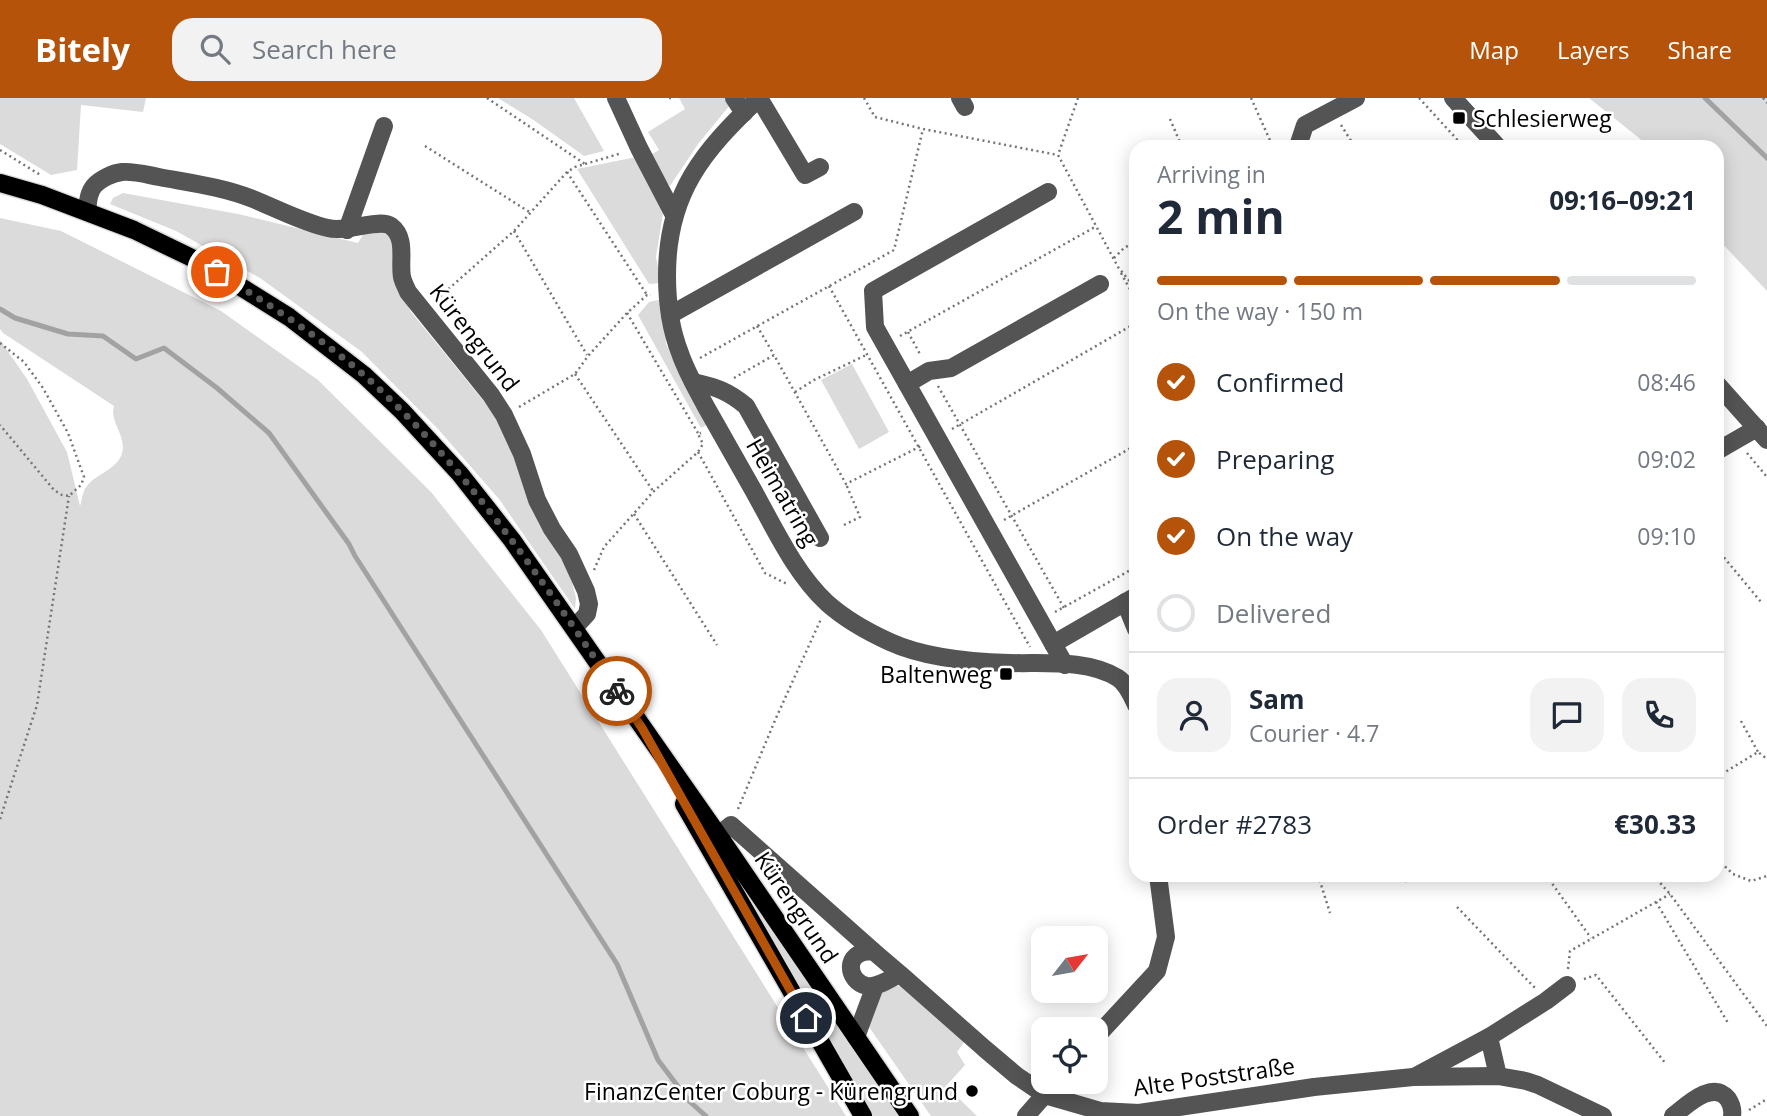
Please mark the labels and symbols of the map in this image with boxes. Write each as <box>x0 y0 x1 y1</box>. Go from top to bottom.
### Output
place label: Schlesierweg <box>1473 102 1612 134</box>
marker: Schlesierweg <box>1451 110 1467 126</box>
pin <box>187 242 247 302</box>
street label: Kürengrund <box>423 276 527 398</box>
street label: Heimatring <box>739 432 827 552</box>
courier <box>582 656 652 726</box>
place label: Baltenweg <box>880 658 993 690</box>
marker: Baltenweg <box>998 666 1014 682</box>
street label: Kürengrund <box>748 845 846 969</box>
north arrow <box>1031 926 1108 1003</box>
pin <box>776 988 836 1048</box>
street label: Alte Poststraße <box>1131 1049 1297 1103</box>
place label: FinanzCenter Coburg - Kürengrund <box>584 1075 958 1107</box>
marker: FinanzCenter Coburg - Kürengrund <box>964 1083 980 1099</box>

